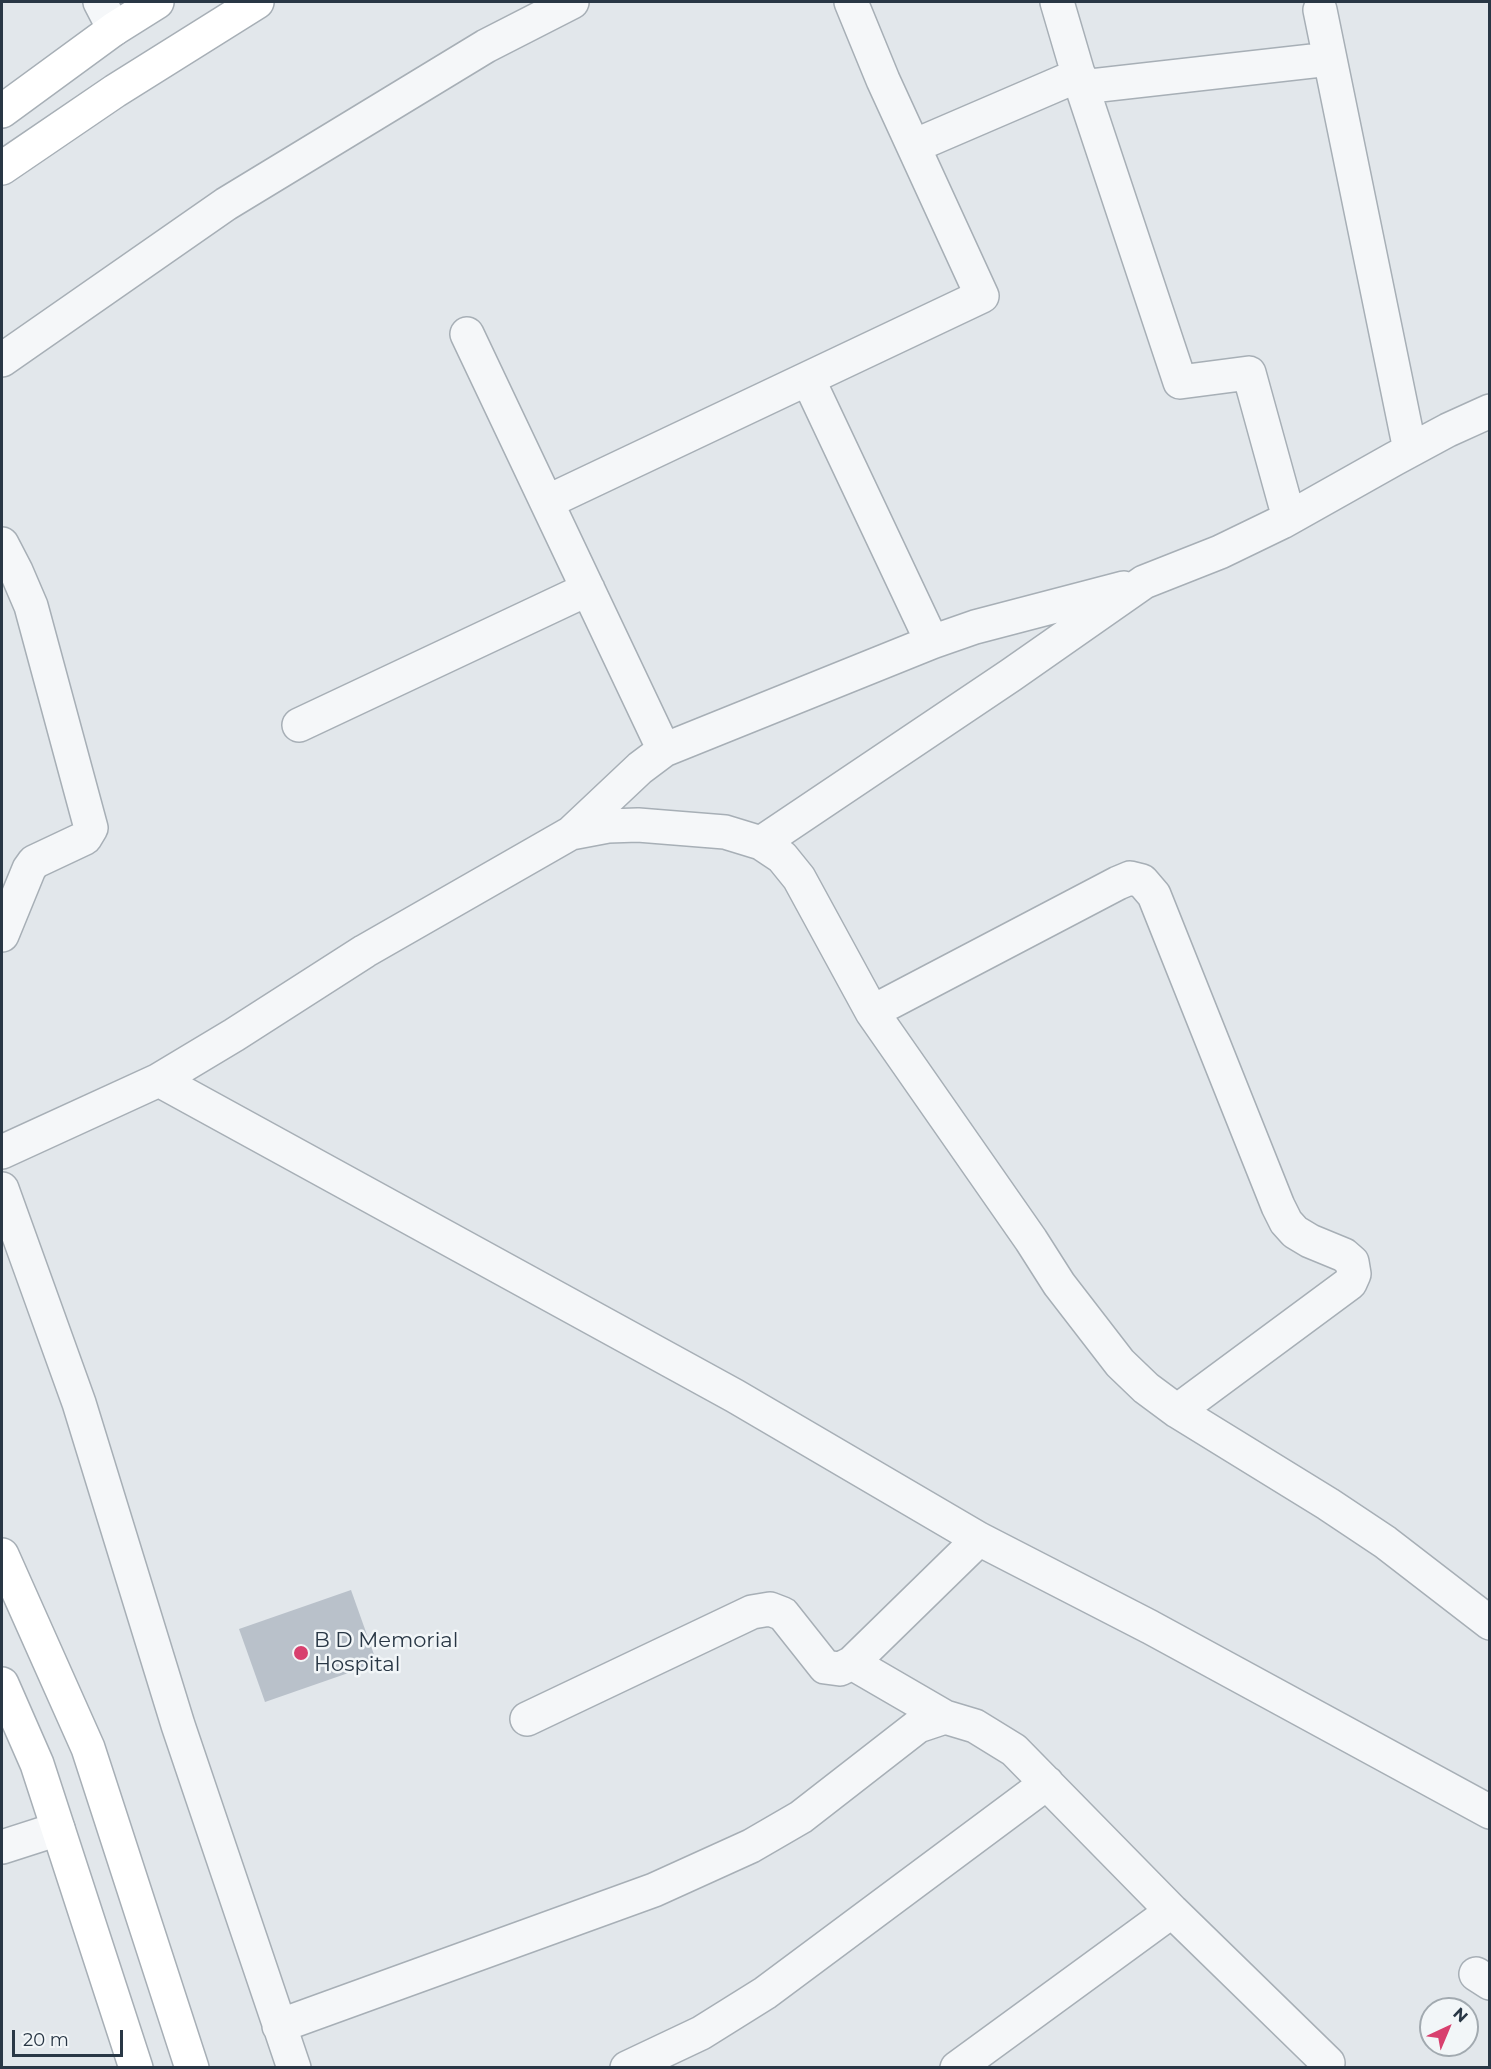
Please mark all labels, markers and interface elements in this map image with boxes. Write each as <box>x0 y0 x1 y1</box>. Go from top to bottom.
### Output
place label: B D Memorial Hospital <box>314 1628 458 1678</box>
marker: B D Memorial Hospital <box>292 1644 310 1662</box>
north arrow <box>1419 1997 1479 2057</box>
text: N <box>1449 2004 1472 2026</box>
scale bar <box>15 2018 126 2056</box>
text: 20 m <box>23 2029 69 2051</box>

